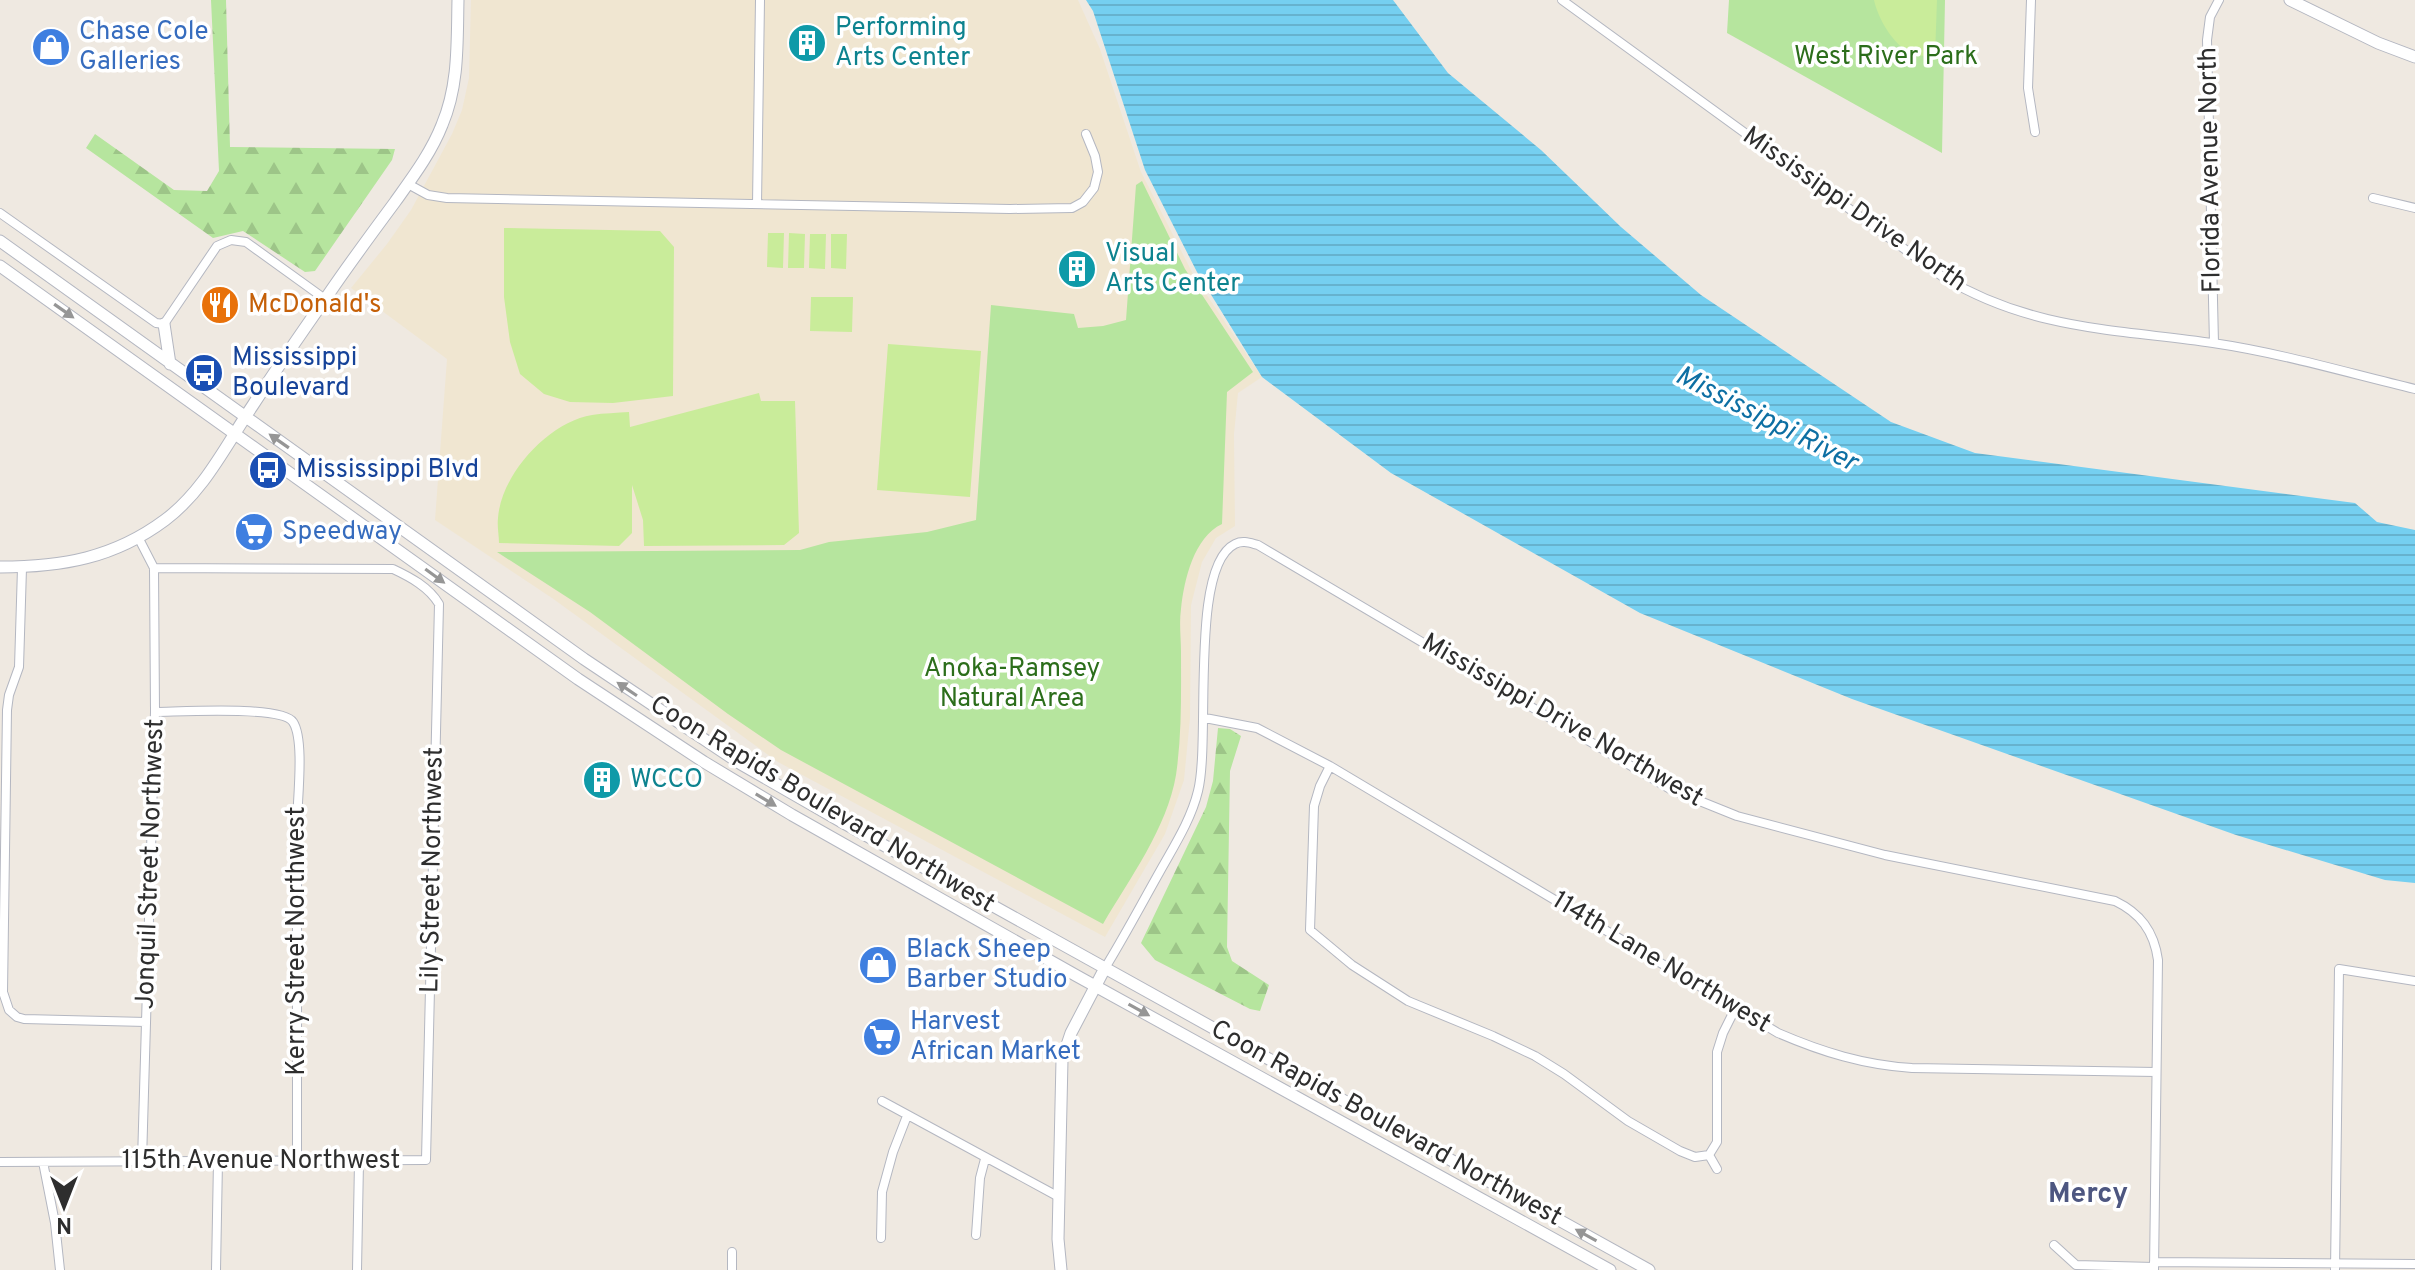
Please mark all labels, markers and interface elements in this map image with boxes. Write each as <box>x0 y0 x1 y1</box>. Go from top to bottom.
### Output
place label: Performing Arts Center <box>835 12 970 75</box>
place label: Chase Cole Galleries <box>79 16 209 79</box>
building icon: Performing Arts Center <box>786 22 828 64</box>
shop icon: Chase Cole Galleries <box>30 26 72 68</box>
park label: West River Park <box>1794 41 1978 74</box>
street label: Florida Avenue North <box>2192 47 2230 293</box>
street label: Mississippi Drive North <box>1735 120 1973 300</box>
place label: Visual Arts Center <box>1105 238 1240 301</box>
building icon: Visual Arts Center <box>1056 248 1098 290</box>
restaurant icon: McDonald's <box>199 284 241 326</box>
place label: McDonald's <box>248 289 381 322</box>
one-way arrow <box>53 303 74 318</box>
place label: Mississippi Boulevard <box>232 342 357 405</box>
bus stop icon: Mississippi Boulevard <box>183 352 225 394</box>
water label: Mississippi River <box>1669 359 1865 482</box>
one-way arrow <box>268 433 289 449</box>
bus stop icon: Mississippi Blvd <box>247 449 289 491</box>
place label: Mississippi Blvd <box>296 454 479 487</box>
supermarket icon: Speedway <box>233 511 275 553</box>
place label: Speedway <box>282 516 402 549</box>
one-way arrow <box>424 568 445 584</box>
street label: Mississippi Drive Northwest <box>1415 627 1709 815</box>
park label: Anoka-Ramsey Natural Area <box>924 653 1100 716</box>
one-way arrow <box>617 681 638 696</box>
street label: Coon Rapids Boulevard Northwest <box>643 689 1001 921</box>
street label: Jonquil Street Northwest <box>129 718 173 1010</box>
street label: Lily Street Northwest <box>414 747 452 993</box>
building icon: WCCO <box>581 759 623 801</box>
place label: WCCO <box>630 764 703 797</box>
one-way arrow <box>755 793 777 807</box>
street label: Kerry Street Northwest <box>281 806 314 1076</box>
street label: 114th Lane Northwest <box>1546 885 1776 1041</box>
place label: Black Sheep Barber Studio <box>906 934 1068 997</box>
shop icon: Black Sheep Barber Studio <box>857 944 899 986</box>
one-way arrow <box>1128 1003 1150 1017</box>
place label: Harvest African Market <box>910 1006 1081 1069</box>
street label: Coon Rapids Boulevard Northwest <box>1204 1013 1568 1235</box>
supermarket icon: Harvest African Market <box>861 1016 903 1058</box>
street label: 115th Avenue Northwest <box>122 1145 400 1178</box>
north arrow <box>24 1166 104 1246</box>
district label: Mercy <box>2048 1177 2128 1213</box>
text: N <box>56 1210 72 1237</box>
one-way arrow <box>1575 1229 1598 1242</box>

